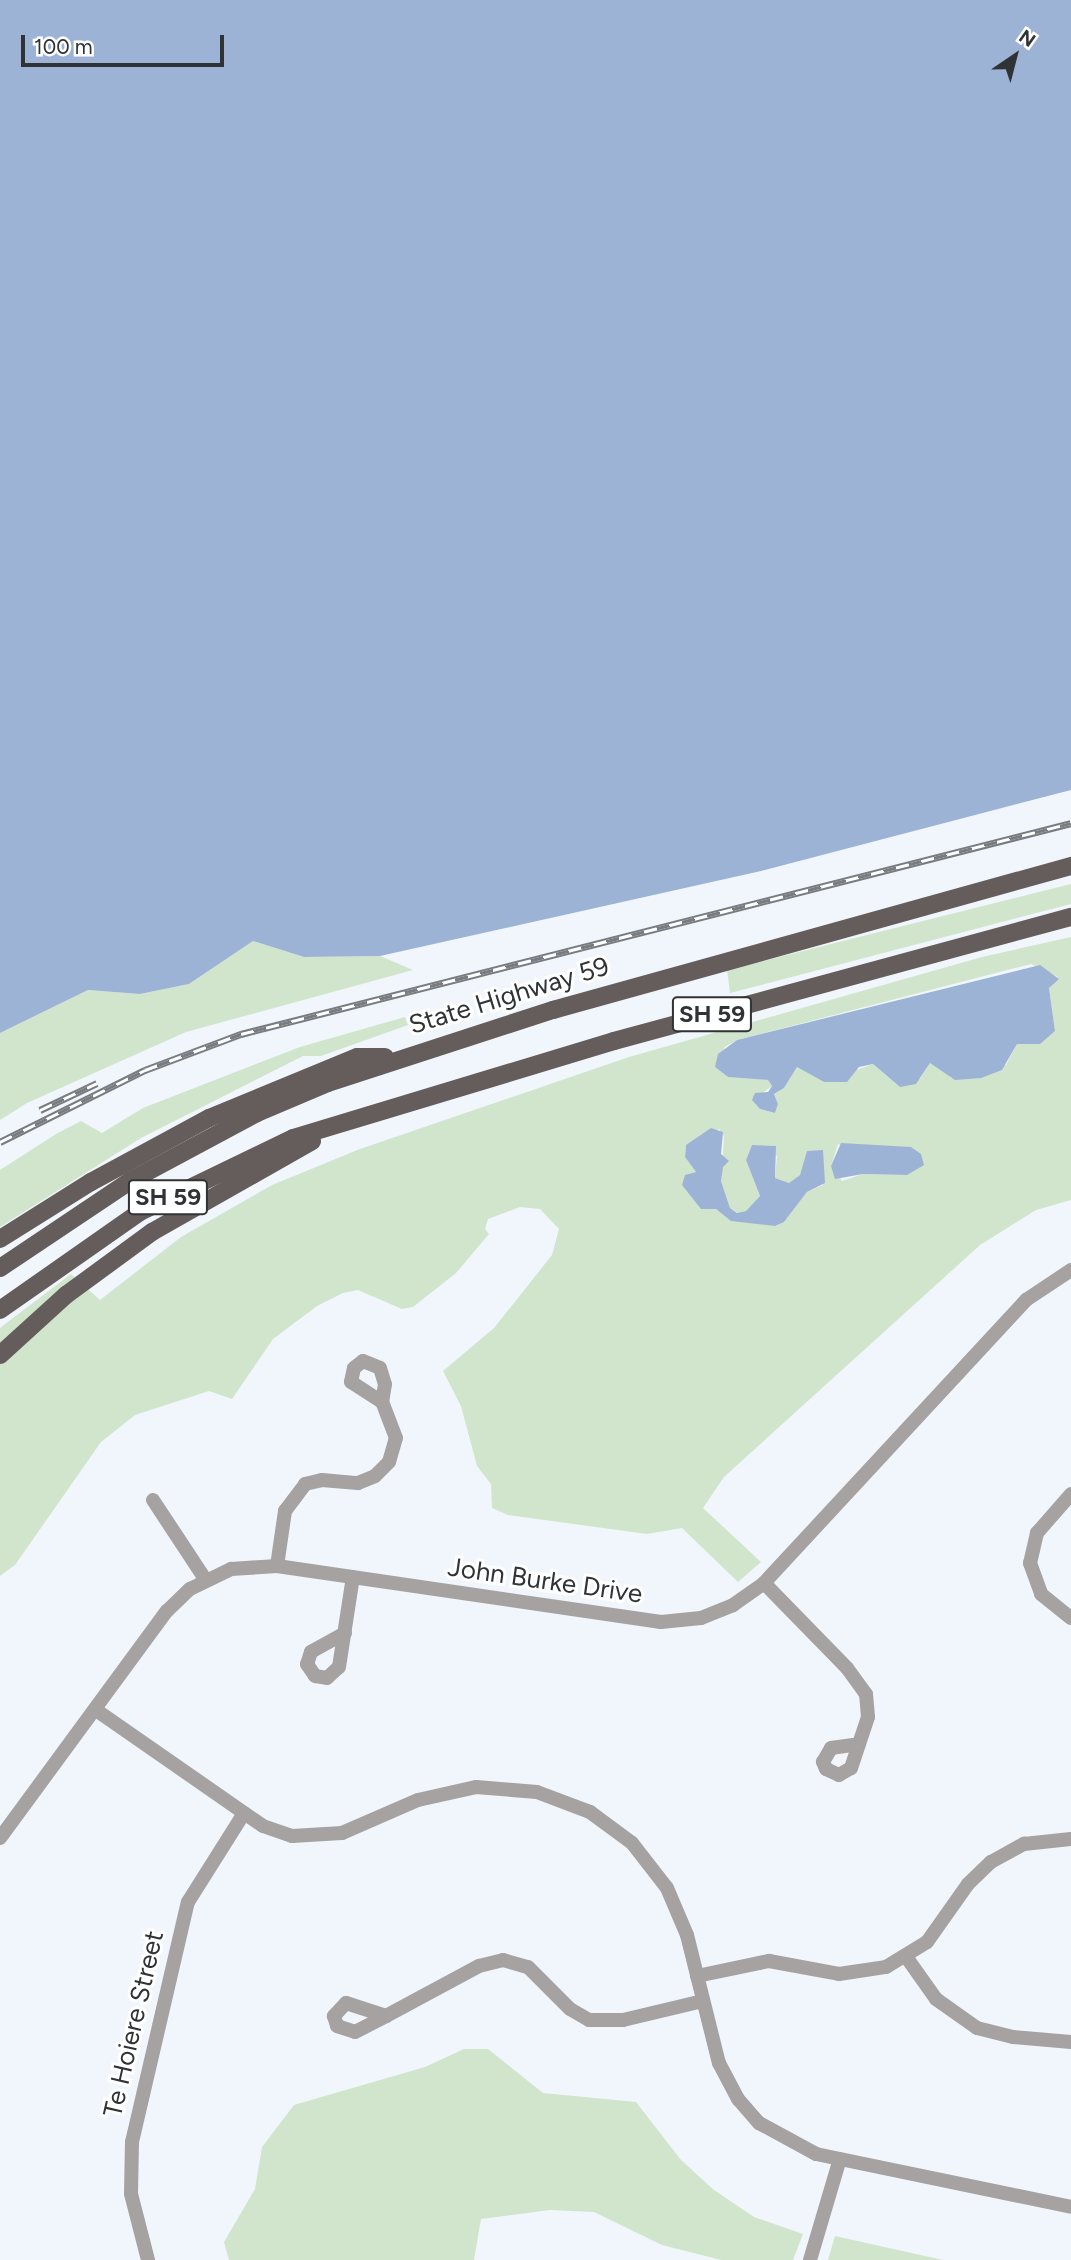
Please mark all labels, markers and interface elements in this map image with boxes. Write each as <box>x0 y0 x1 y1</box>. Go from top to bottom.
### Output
scale bar <box>24 21 228 65</box>
north arrow <box>980 21 1050 91</box>
text: N <box>1015 25 1040 52</box>
text: 100 m <box>34 34 93 59</box>
street label: State Highway 59 <box>405 951 613 1041</box>
road number: SH 59 <box>672 994 752 1034</box>
road number: SH 59 <box>128 1176 208 1218</box>
street label: John Burke Drive <box>446 1552 644 1610</box>
street label: Te Hoiere Street <box>97 1928 171 2120</box>

